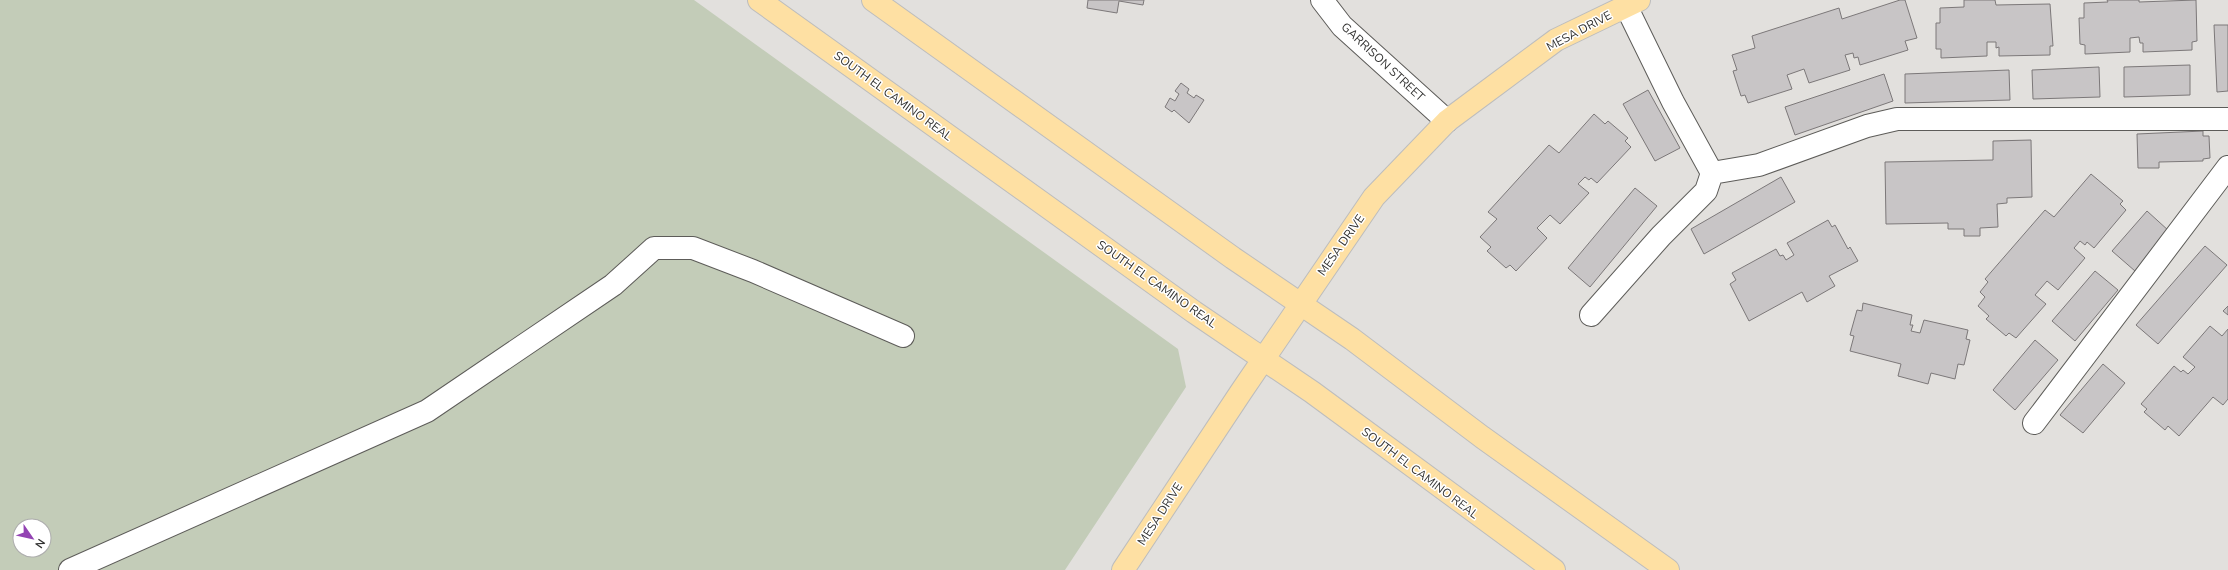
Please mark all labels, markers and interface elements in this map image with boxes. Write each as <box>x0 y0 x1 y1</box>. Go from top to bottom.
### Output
street label: MESA DRIVE <box>1544 7 1614 55</box>
street label: GARRISON STREET <box>1338 19 1429 105</box>
street label: SOUTH EL CAMINO REAL <box>831 48 956 145</box>
street label: MESA DRIVE <box>1314 211 1368 279</box>
street label: SOUTH EL CAMINO REAL <box>1094 237 1220 332</box>
street label: SOUTH EL CAMINO REAL <box>1358 424 1482 523</box>
street label: MESA DRIVE <box>1134 480 1186 548</box>
north arrow <box>12 518 52 558</box>
text: N <box>31 536 48 551</box>

